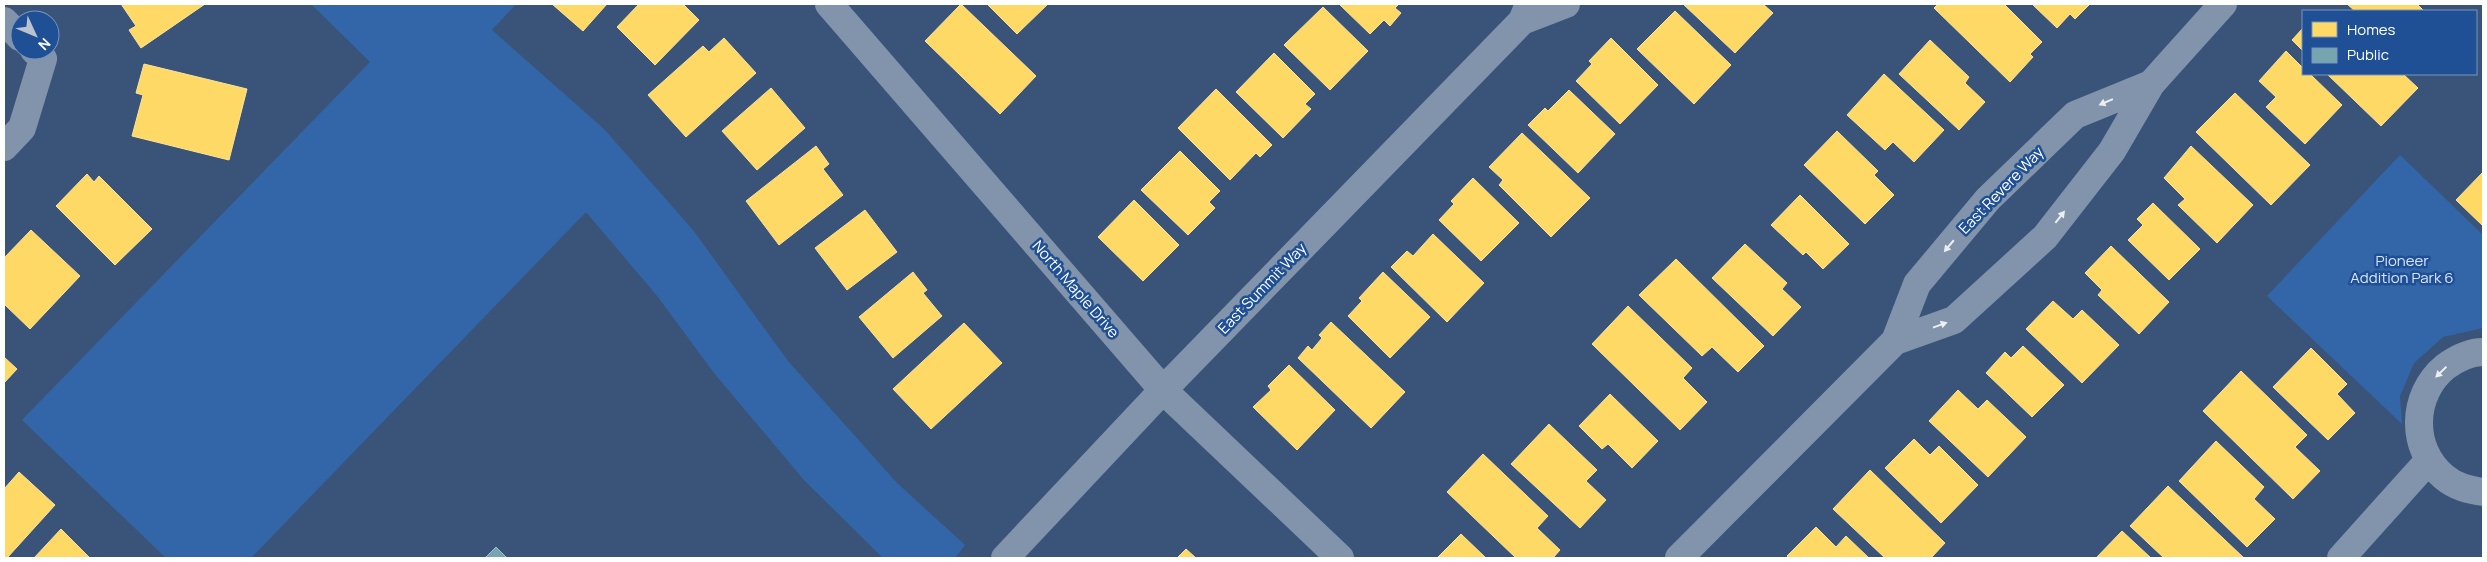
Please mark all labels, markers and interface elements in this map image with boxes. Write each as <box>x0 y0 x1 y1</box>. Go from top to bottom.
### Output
north arrow <box>10 10 60 60</box>
legend <box>2302 10 2477 75</box>
text: Homes <box>2347 19 2396 40</box>
text: N <box>34 34 55 55</box>
text: Public <box>2347 44 2389 65</box>
one-way arrow <box>2099 99 2113 107</box>
street label: East Revere Way <box>1954 142 2048 238</box>
one-way arrow <box>2055 211 2066 224</box>
street label: North Maple Drive <box>1028 236 1124 342</box>
street label: East Summit Way <box>1213 238 1311 338</box>
one-way arrow <box>1943 239 1955 251</box>
park label: Pioneer Addition Park 6 <box>2350 250 2454 288</box>
one-way arrow <box>1933 321 1948 328</box>
one-way arrow <box>2435 366 2447 378</box>

